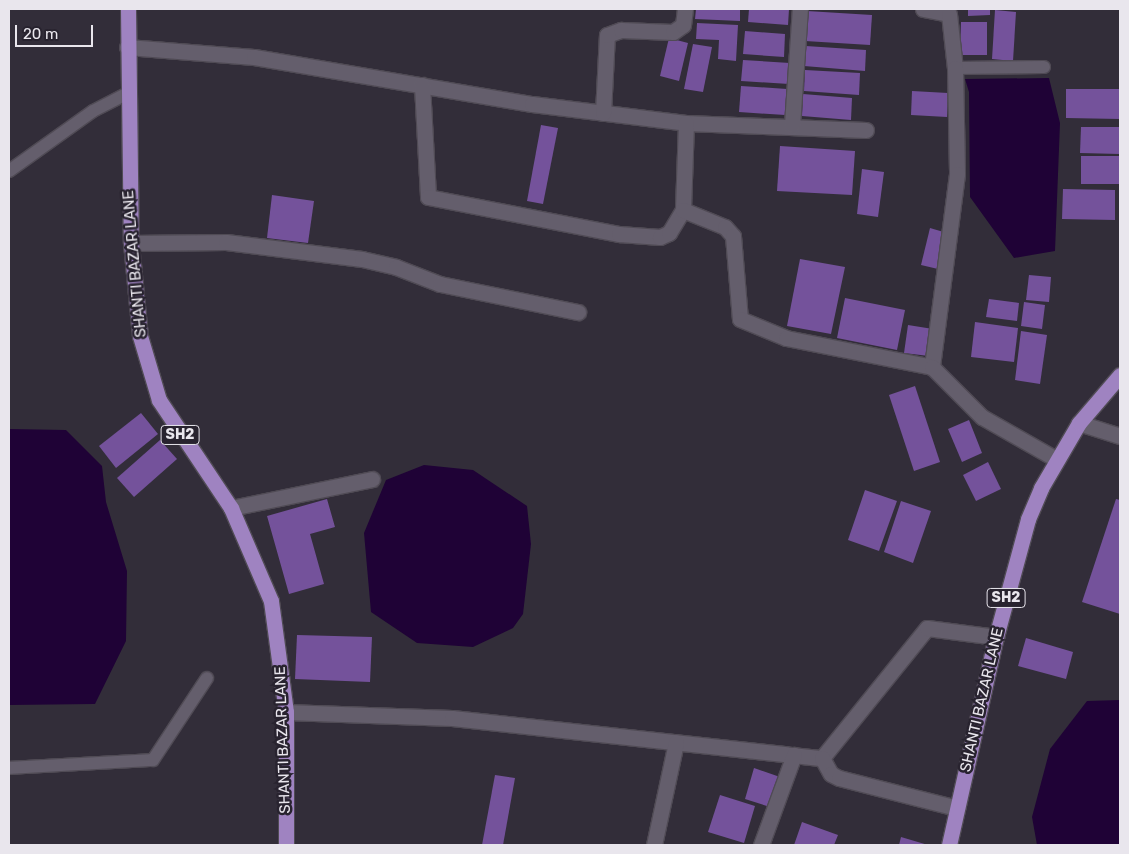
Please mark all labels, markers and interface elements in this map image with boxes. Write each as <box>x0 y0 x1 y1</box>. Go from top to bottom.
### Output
scale bar <box>18 15 95 47</box>
text: 20 m <box>23 25 58 43</box>
street label: SHANTI BAZAR LANE <box>120 190 150 338</box>
road number: SH2 <box>160 424 200 446</box>
road number: SH2 <box>986 586 1026 610</box>
street label: SHANTI BAZAR LANE <box>957 626 1007 774</box>
street label: SHANTI BAZAR LANE <box>271 666 295 814</box>

